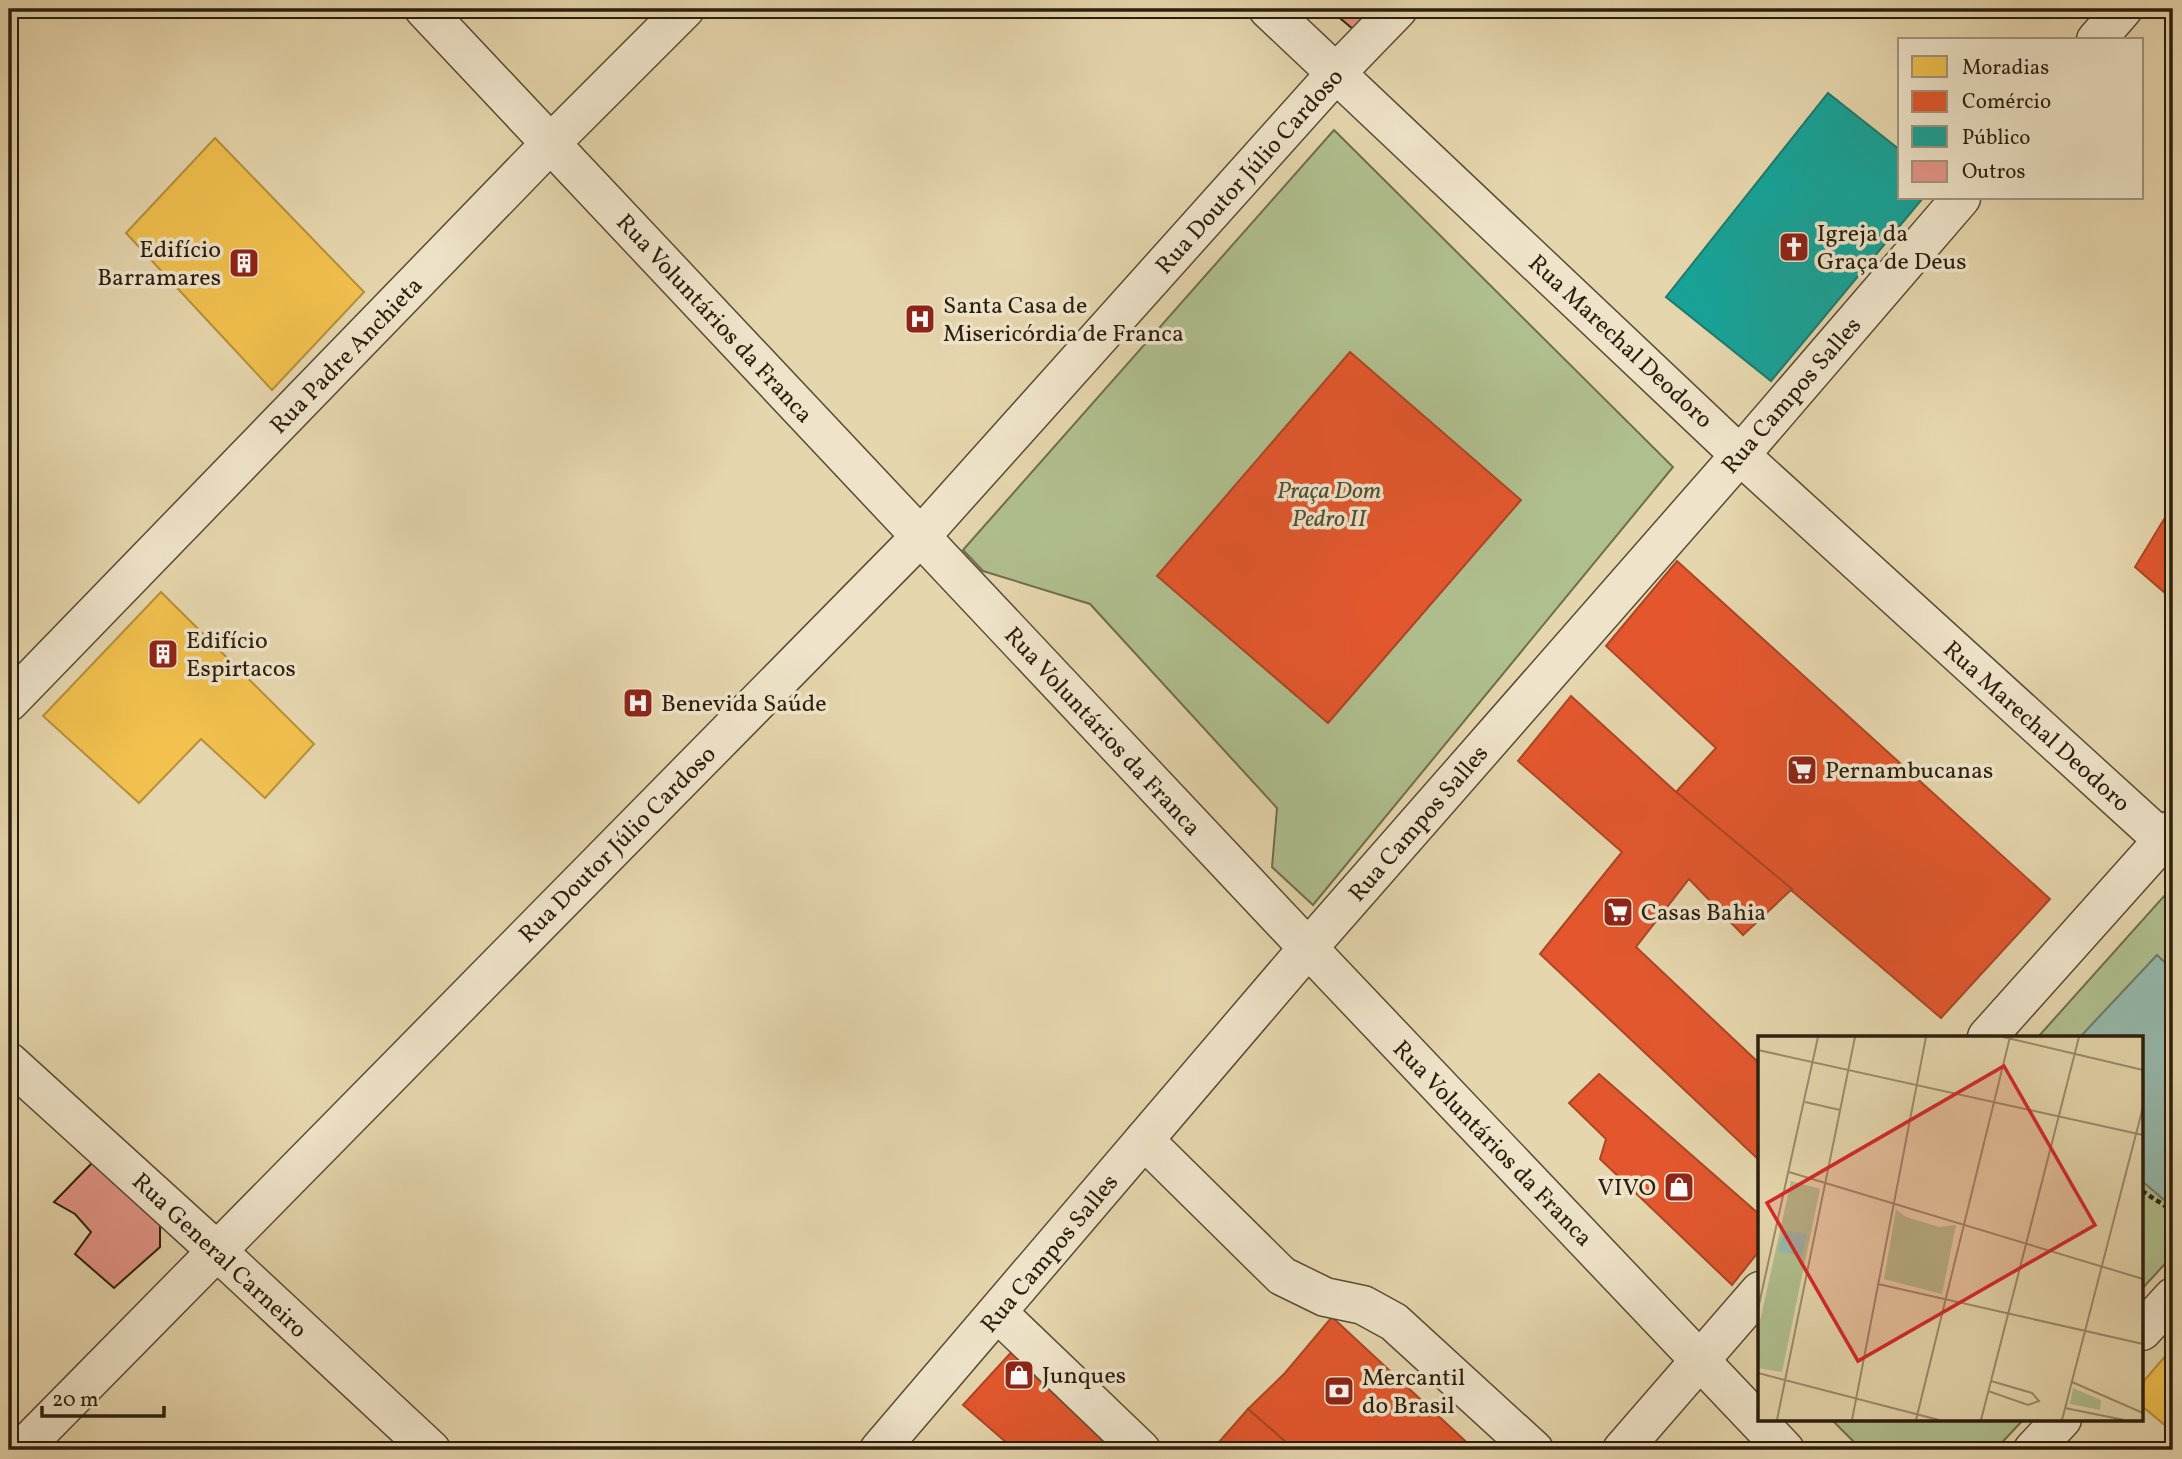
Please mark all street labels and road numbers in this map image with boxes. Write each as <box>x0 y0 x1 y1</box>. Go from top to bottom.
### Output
street label: Rua Doutor Júlio Cardoso <box>1149 62 1352 283</box>
street label: Rua Voluntários da Franca <box>607 207 820 432</box>
street label: Rua Marechal Deodoro <box>1520 248 1720 437</box>
street label: Rua Padre Anchieta <box>263 270 432 443</box>
street label: Rua Campos Salles <box>1715 310 1870 482</box>
street label: Rua Voluntários da Franca <box>995 620 1208 845</box>
street label: Rua Marechal Deodoro <box>1935 634 2137 821</box>
street label: Rua Campos Salles <box>1342 738 1497 910</box>
street label: Rua Doutor Júlio Cardoso <box>512 739 725 952</box>
street label: Rua Voluntários da Franca <box>1384 1034 1599 1255</box>
street label: Rua General Carneiro <box>123 1166 314 1347</box>
street label: Rua Campos Salles <box>974 1167 1127 1341</box>

